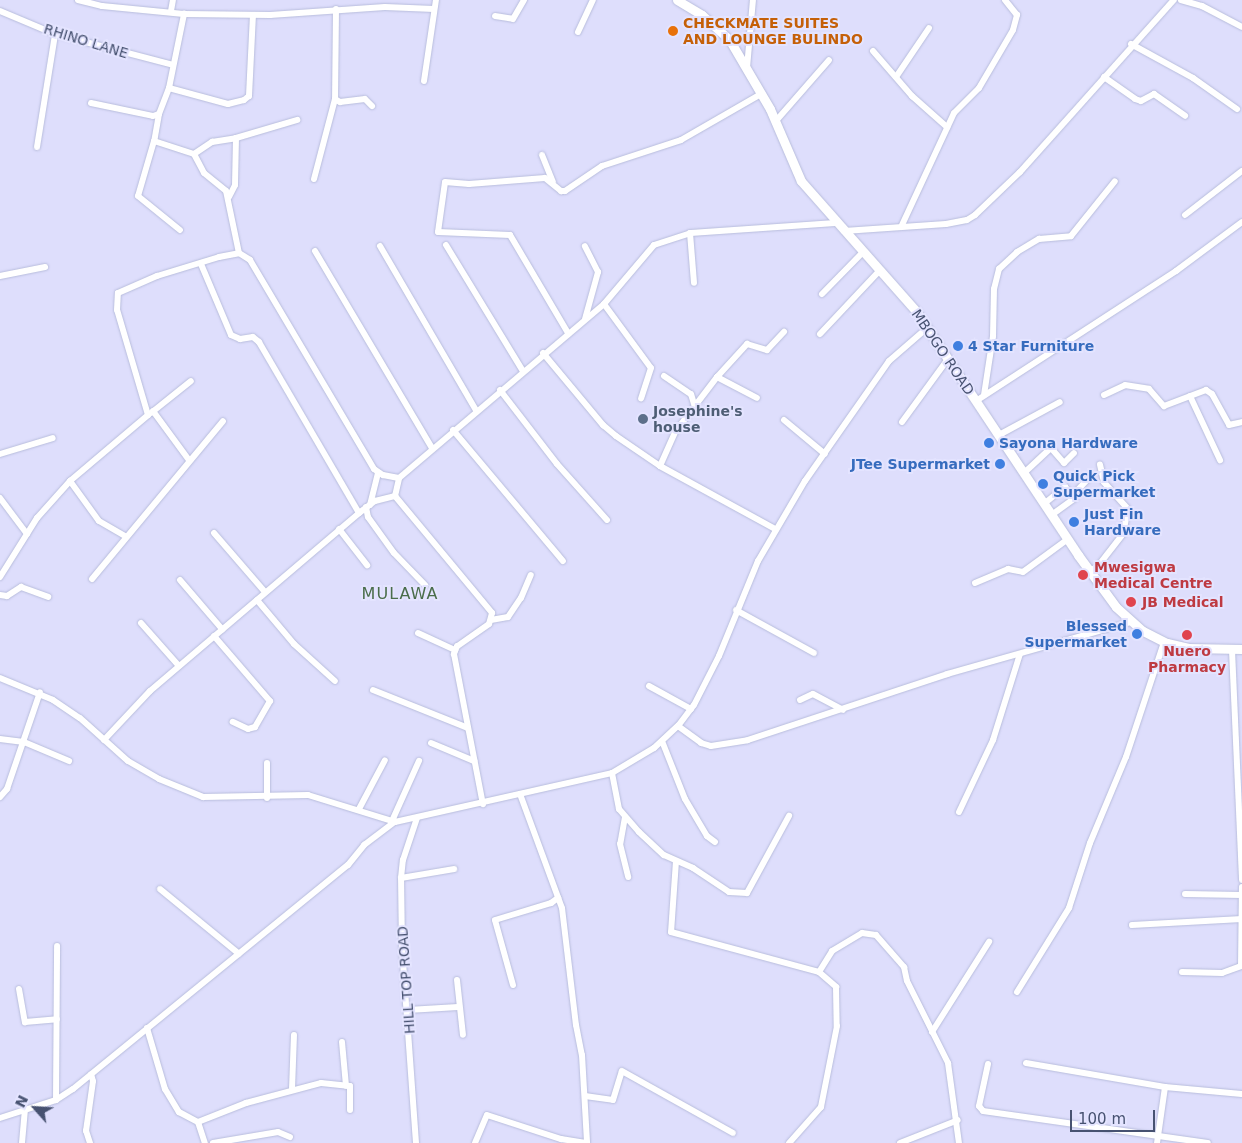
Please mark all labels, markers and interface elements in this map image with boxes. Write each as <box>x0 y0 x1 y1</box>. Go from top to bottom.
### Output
place label: CHECKMATE SUITES AND LOUNGE BULINDO <box>683 15 863 48</box>
street label: RHINO LANE <box>42 20 130 62</box>
marker: CHECKMATE SUITES AND LOUNGE BULINDO <box>667 25 679 37</box>
street label: MBOGO ROAD <box>908 306 978 398</box>
place label: 4 Star Furniture <box>968 338 1094 354</box>
marker: 4 Star Furniture <box>952 340 964 352</box>
place label: Josephine's house <box>653 403 743 436</box>
marker: Josephine's house <box>637 413 649 425</box>
place label: Sayona Hardware <box>999 435 1138 451</box>
marker: Sayona Hardware <box>983 437 995 449</box>
place label: JTee Supermarket <box>851 456 990 472</box>
marker: JTee Supermarket <box>994 458 1006 470</box>
place label: Quick Pick Supermarket <box>1053 468 1156 501</box>
marker: Quick Pick Supermarket <box>1037 478 1049 490</box>
place label: Just Fin Hardware <box>1084 506 1161 538</box>
marker: Just Fin Hardware <box>1068 516 1080 528</box>
place label: Mwesigwa Medical Centre <box>1094 559 1212 592</box>
marker: Mwesigwa Medical Centre <box>1076 568 1090 582</box>
district label: MULAWA <box>361 584 439 604</box>
place label: JB Medical <box>1142 594 1224 610</box>
marker: JB Medical <box>1124 595 1138 609</box>
place label: Blessed Supermarket <box>1024 618 1127 650</box>
marker: Blessed Supermarket <box>1131 628 1143 640</box>
marker: Nuero Pharmacy <box>1181 629 1193 641</box>
place label: Nuero Pharmacy <box>1148 643 1226 676</box>
street label: HILL TOP ROAD <box>394 926 418 1034</box>
north arrow <box>10 1083 60 1133</box>
text: N <box>12 1093 31 1110</box>
scale bar <box>1072 1100 1157 1132</box>
text: 100 m <box>1078 1110 1126 1128</box>

